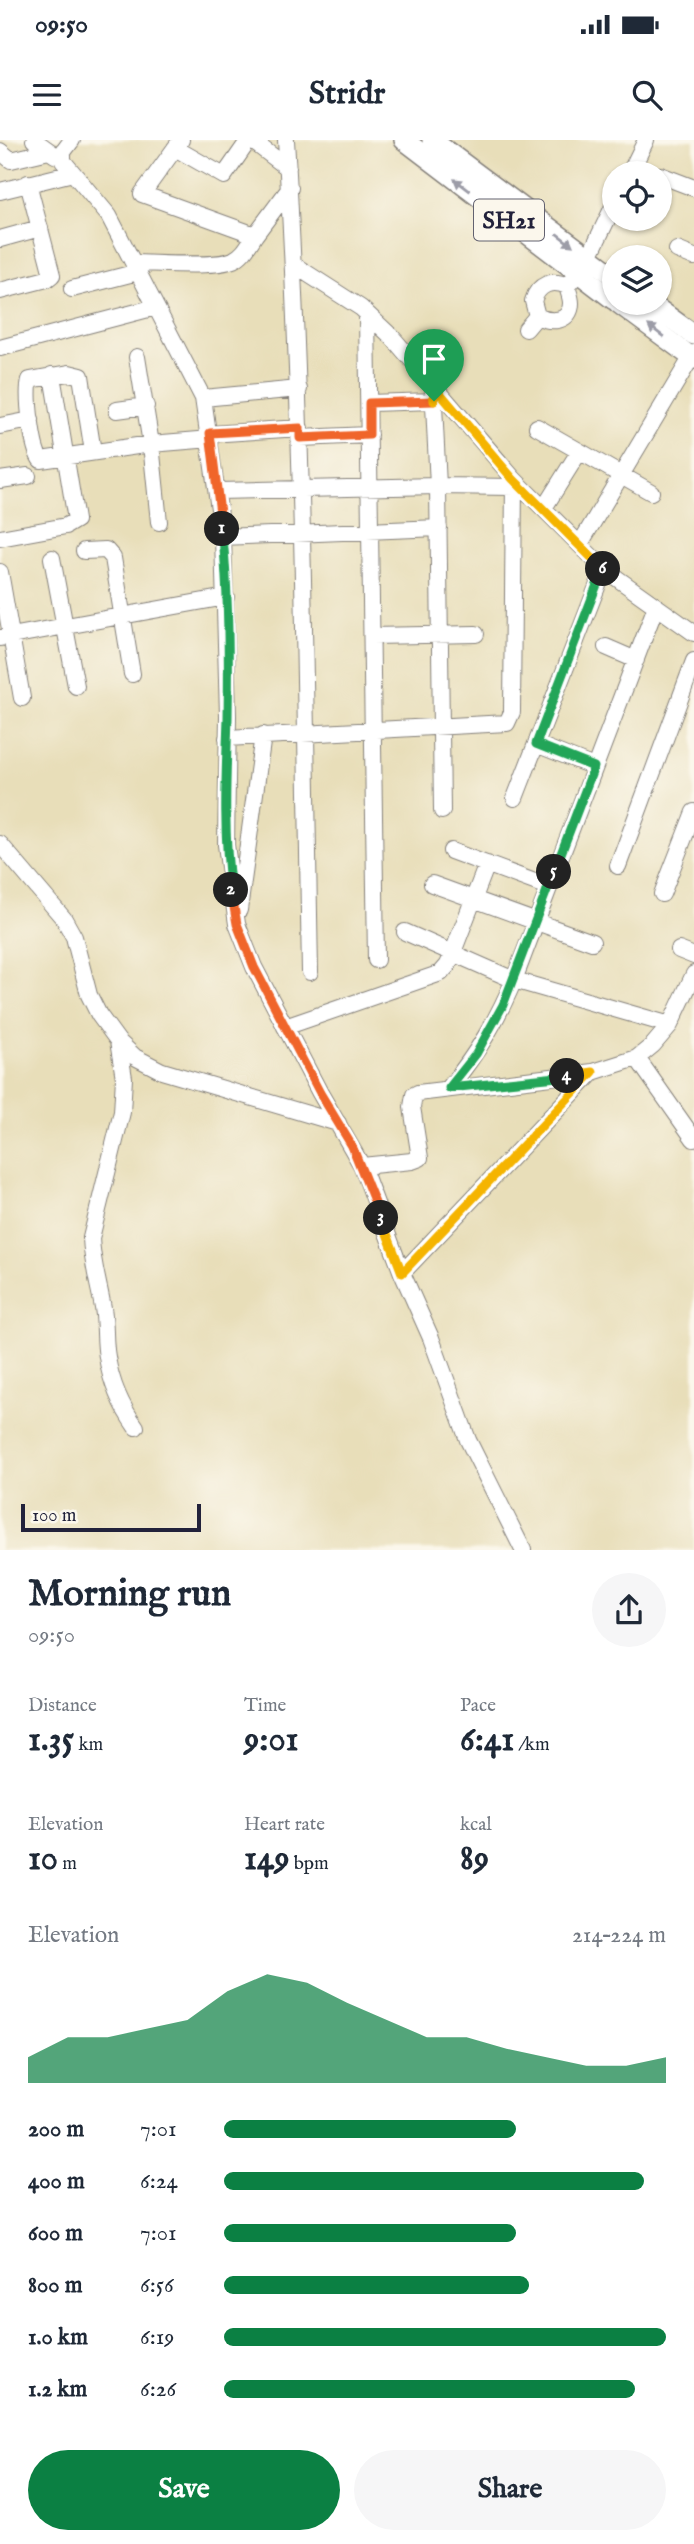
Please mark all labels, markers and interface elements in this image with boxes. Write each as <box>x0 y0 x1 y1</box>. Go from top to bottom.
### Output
text: 09:50 <box>35 8 88 41</box>
text: Stridr <box>309 74 385 115</box>
icon: menu <box>28 76 66 114</box>
icon: search <box>628 76 666 114</box>
map controls <box>602 161 672 315</box>
button: locate <box>602 161 672 231</box>
one-way arrow <box>454 177 472 192</box>
road number: SH21 <box>474 200 544 240</box>
one-way arrow <box>556 232 574 246</box>
button: layers <box>602 245 672 315</box>
one-way arrow <box>647 324 665 338</box>
pin <box>404 329 464 401</box>
icon: arrive <box>415 340 453 378</box>
pin: 1 <box>204 512 240 546</box>
text: 1 <box>218 516 225 540</box>
pin: 6 <box>586 552 620 586</box>
text: 6 <box>598 556 607 580</box>
pin: 5 <box>536 854 572 890</box>
text: 5 <box>550 859 557 883</box>
pin: 2 <box>214 872 248 908</box>
text: 2 <box>226 877 235 901</box>
pin: 4 <box>550 1058 584 1094</box>
text: 4 <box>562 1063 571 1087</box>
pin: 3 <box>364 1200 398 1236</box>
text: 3 <box>377 1205 384 1229</box>
scale bar <box>21 1501 201 1533</box>
text: 100 m <box>32 1504 76 1528</box>
text: Morning run <box>28 1571 231 1619</box>
button: share <box>592 1573 666 1647</box>
text: 09:50 <box>28 1621 75 1650</box>
text: Distance <box>28 1694 97 1718</box>
text: Time <box>244 1694 286 1718</box>
text: Pace <box>460 1694 496 1718</box>
text: 1.35 <box>28 1718 74 1763</box>
text: 9:01 <box>244 1718 299 1763</box>
text: 6:41 <box>460 1718 514 1763</box>
text: km <box>74 1733 103 1757</box>
text: /km <box>514 1733 550 1757</box>
text: Elevation <box>28 1813 103 1837</box>
text: Heart rate <box>244 1813 325 1837</box>
text: kcal <box>460 1813 492 1837</box>
text: 10 <box>28 1837 58 1882</box>
text: 149 <box>244 1837 289 1882</box>
text: 89 <box>460 1837 489 1882</box>
text: m <box>58 1852 77 1876</box>
text: bpm <box>289 1852 329 1876</box>
text: Elevation <box>28 1921 119 1950</box>
text: 214–224 m <box>572 1921 666 1950</box>
text: 200 m <box>28 2115 84 2144</box>
text: 7:01 <box>140 2115 177 2144</box>
text: 400 m <box>28 2167 85 2196</box>
text: 6:24 <box>140 2167 178 2196</box>
text: 600 m <box>28 2219 83 2248</box>
text: 7:01 <box>140 2219 177 2248</box>
text: 800 m <box>28 2271 82 2300</box>
text: 6:56 <box>140 2271 174 2300</box>
text: 1.0 km <box>28 2323 88 2352</box>
text: 6:19 <box>140 2323 174 2352</box>
text: 1.2 km <box>28 2375 87 2404</box>
text: 6:26 <box>140 2375 176 2404</box>
button: Save <box>28 2450 340 2530</box>
button: Share <box>354 2450 666 2530</box>

